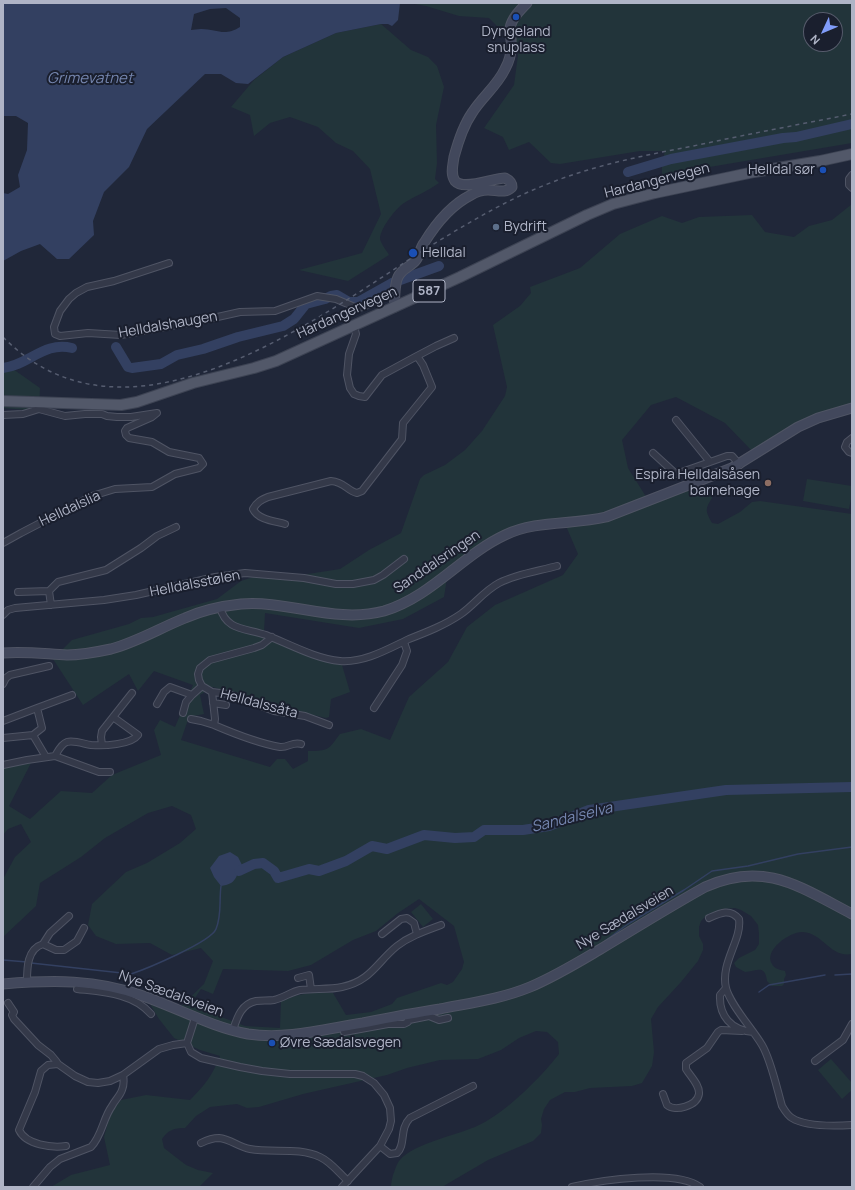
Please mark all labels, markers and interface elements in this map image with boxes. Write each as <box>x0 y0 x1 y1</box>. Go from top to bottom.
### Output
marker: Dyngeland snuplass <box>511 12 521 22</box>
north arrow <box>803 12 843 52</box>
place label: Dyngeland snuplass <box>481 24 551 56</box>
text: N <box>807 32 823 48</box>
water label: Grimevatnet <box>47 70 133 88</box>
street label: Hardangervegen <box>603 160 711 202</box>
place label: Helldal sør <box>748 162 815 178</box>
marker: Helldal sør <box>818 165 828 175</box>
place label: Bydrift <box>504 219 547 235</box>
marker: Bydrift <box>491 222 501 232</box>
place label: Helldal <box>422 245 466 261</box>
marker: Helldal <box>407 247 419 259</box>
road number: 587 <box>413 280 445 302</box>
street label: Hardangervegen <box>294 283 400 343</box>
street label: Helldalshaugen <box>117 308 219 342</box>
place label: Espira Helldalsåsen barnehage <box>635 467 760 500</box>
marker: Espira Helldalsåsen barnehage <box>763 478 773 488</box>
street label: Helldalslia <box>37 488 103 530</box>
street label: Sanddalsringen <box>390 527 484 597</box>
street label: Helldalsstølen <box>148 567 242 601</box>
street label: Helldalssåta <box>218 686 300 722</box>
water label: Sandalselva <box>530 799 614 837</box>
street label: Nye Sædalsveien <box>573 882 677 954</box>
street label: Nye Sædalsveien <box>116 967 226 1021</box>
place label: Øvre Sædalsvegen <box>280 1035 401 1051</box>
marker: Øvre Sædalsvegen <box>267 1038 277 1048</box>

